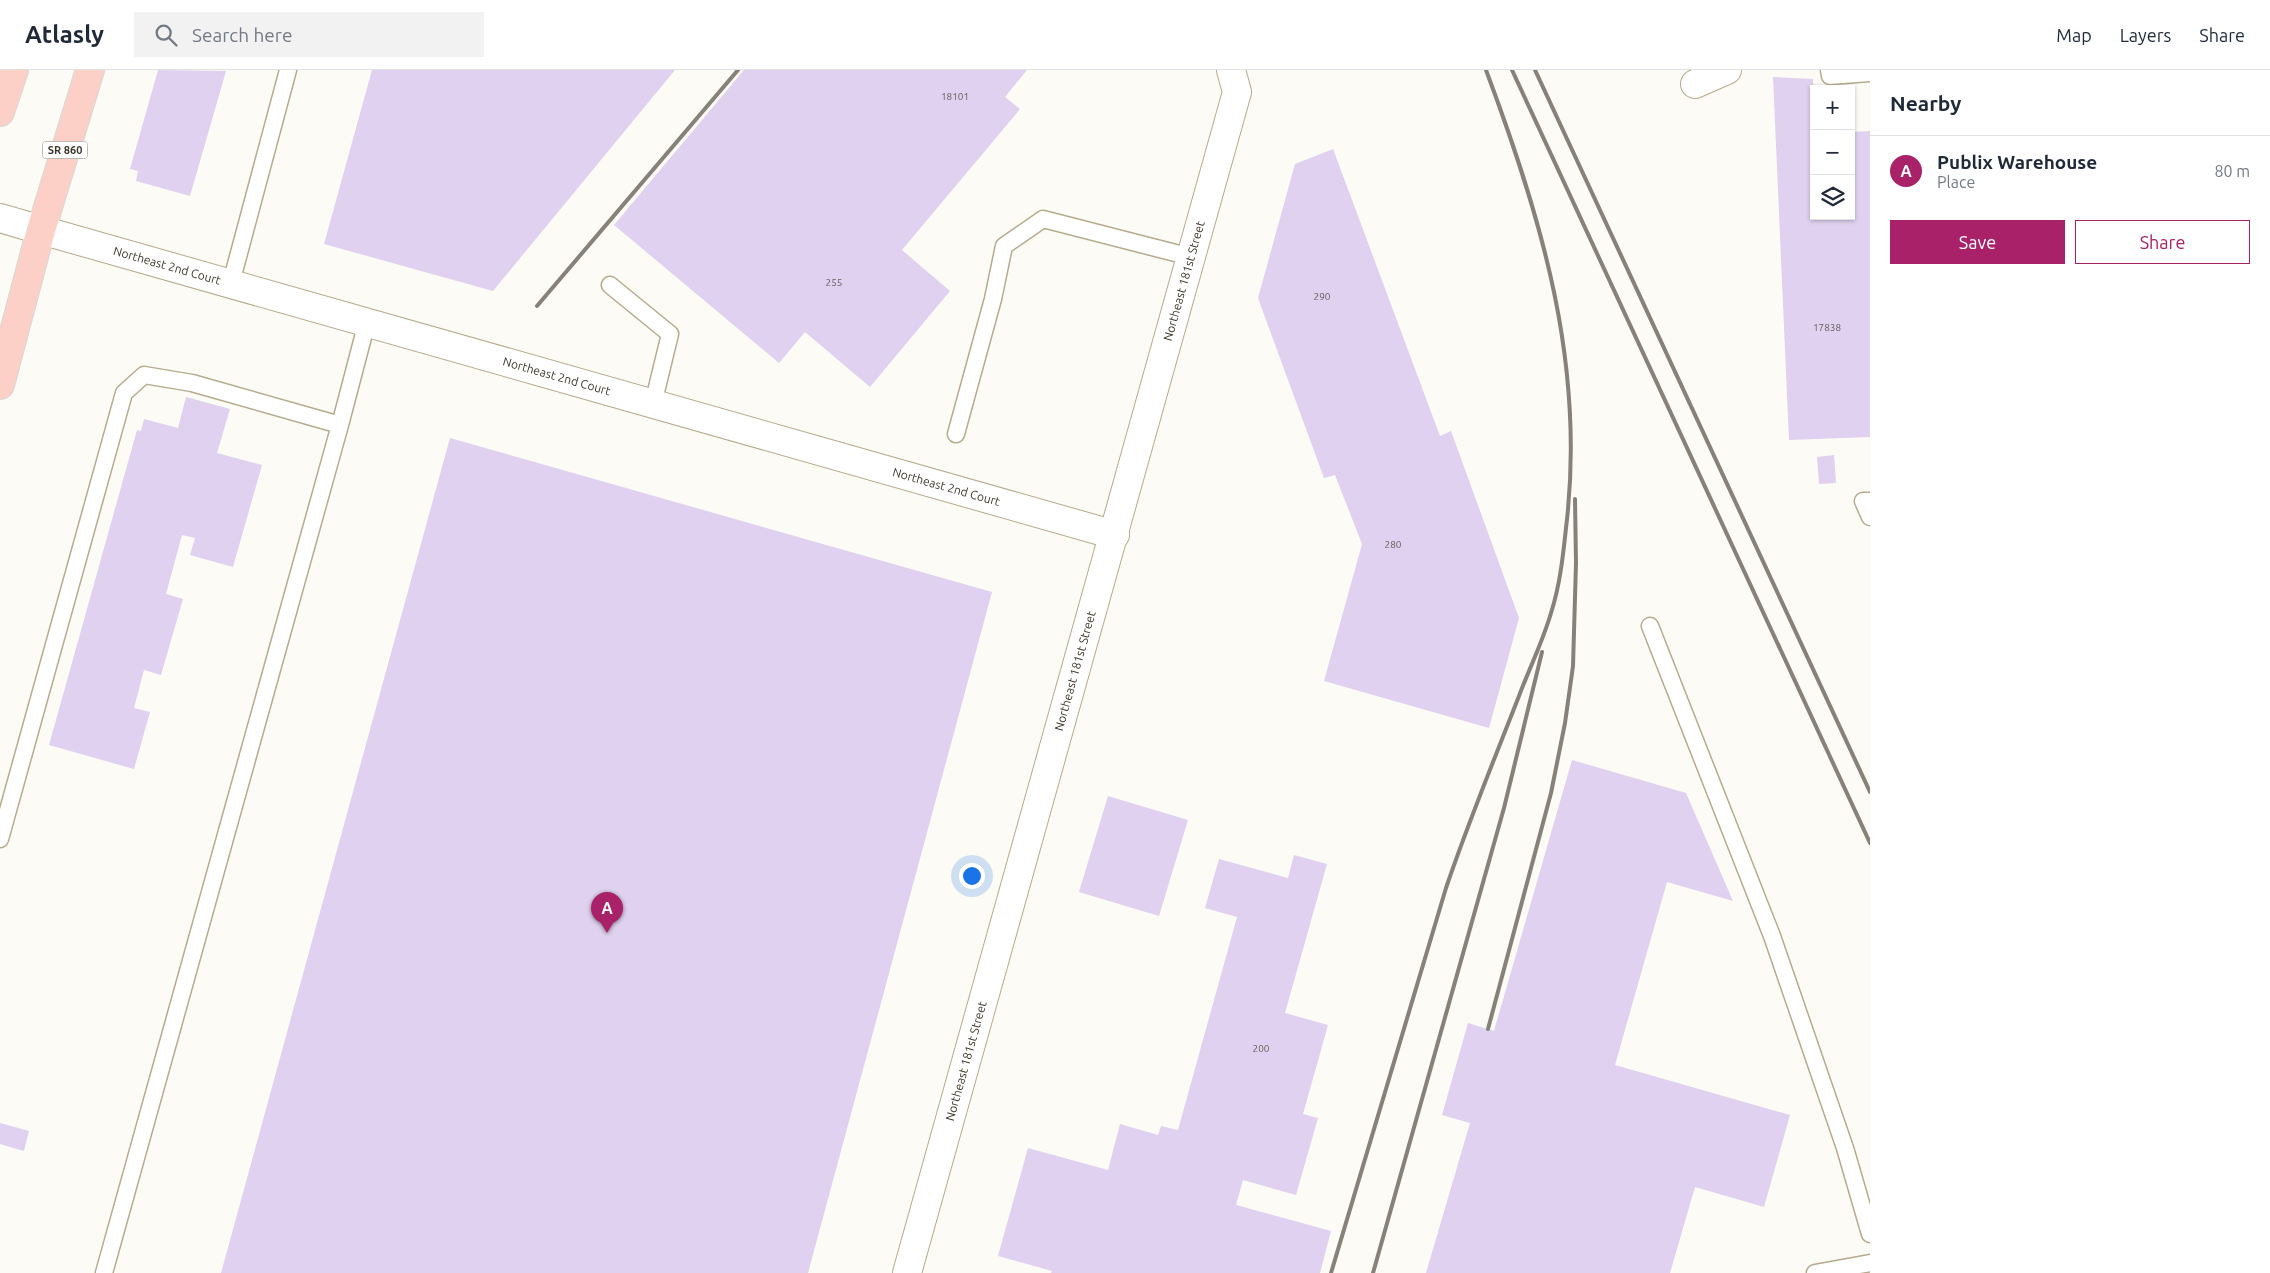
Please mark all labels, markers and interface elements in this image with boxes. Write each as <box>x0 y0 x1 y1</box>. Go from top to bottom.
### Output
search box <box>134 12 484 57</box>
text: Atlasly <box>25 21 104 48</box>
icon: search <box>152 21 180 49</box>
text: Search here <box>192 24 292 46</box>
text: Map <box>2056 25 2092 45</box>
text: Layers <box>2120 25 2171 45</box>
text: Share <box>2199 25 2245 45</box>
map controls <box>1810 85 1855 220</box>
button: + <box>1810 85 1855 130</box>
house number: 18101 <box>941 91 969 102</box>
text: Nearby <box>1890 91 1961 115</box>
button: − <box>1810 130 1855 175</box>
road number: SR 860 <box>42 142 88 158</box>
text: Publix Warehouse <box>1937 151 2097 173</box>
text: A <box>1900 162 1912 180</box>
text: 80 m <box>2214 162 2250 180</box>
text: Place <box>1937 173 1975 191</box>
button: layers <box>1810 175 1855 220</box>
street label: Northeast 181st Street <box>1161 219 1207 342</box>
button: Save <box>1890 220 2065 264</box>
button: Share <box>2075 220 2250 264</box>
street label: Northeast 2nd Court <box>112 244 223 287</box>
house number: 255 <box>826 277 842 288</box>
house number: 290 <box>1314 291 1331 302</box>
house number: 17838 <box>1813 322 1841 333</box>
street label: Northeast 2nd Court <box>501 355 612 397</box>
street label: Northeast 2nd Court <box>891 465 1002 508</box>
house number: 280 <box>1385 539 1402 550</box>
street label: Northeast 181st Street <box>1052 609 1098 732</box>
your location <box>959 863 985 889</box>
pin: A <box>591 892 623 933</box>
street label: Northeast 181st Street <box>943 999 989 1122</box>
house number: 200 <box>1253 1043 1270 1054</box>

